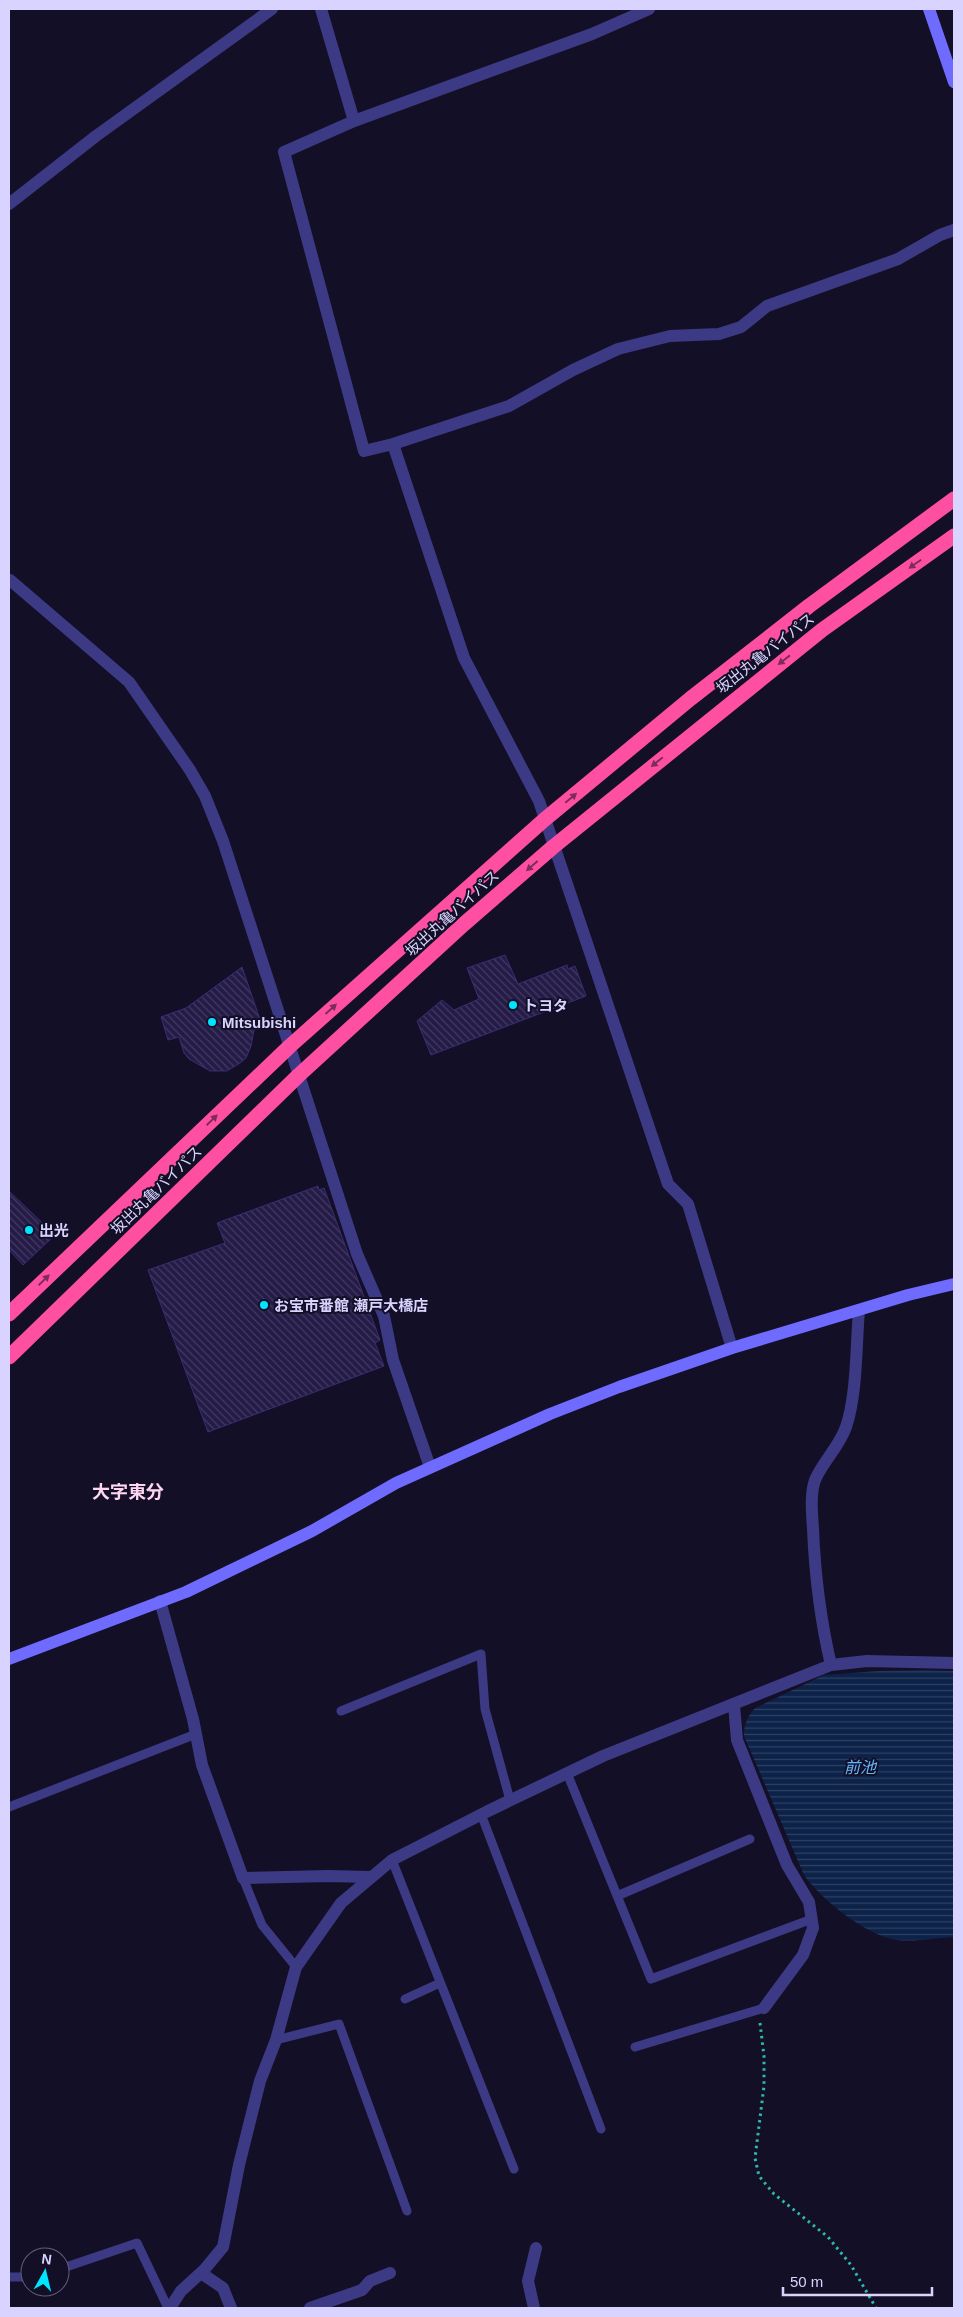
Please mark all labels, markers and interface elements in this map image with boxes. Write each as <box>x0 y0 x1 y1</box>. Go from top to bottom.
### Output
one-way arrow <box>908 559 921 569</box>
street label: 坂出丸亀バイパス <box>713 609 817 697</box>
one-way arrow <box>778 655 791 666</box>
one-way arrow <box>651 756 664 767</box>
one-way arrow <box>565 792 578 803</box>
one-way arrow <box>525 860 538 871</box>
street label: 坂出丸亀バイパス <box>402 867 502 959</box>
place label: トヨタ <box>523 997 568 1014</box>
marker: トヨタ <box>507 999 519 1011</box>
one-way arrow <box>325 1003 337 1015</box>
place label: Mitsubishi <box>222 1014 296 1031</box>
marker: Mitsubishi <box>206 1016 218 1028</box>
one-way arrow <box>206 1114 218 1126</box>
street label: 坂出丸亀バイパス <box>107 1142 205 1238</box>
place label: 出光 <box>39 1222 69 1239</box>
marker: 出光 <box>23 1224 35 1236</box>
one-way arrow <box>38 1274 50 1286</box>
place label: お宝市番館 瀬戸大橋店 <box>274 1297 428 1314</box>
marker: お宝市番館 瀬戸大橋店 <box>258 1299 270 1311</box>
district label: 大字東分 <box>92 1482 164 1502</box>
water label: 前池 <box>844 1759 878 1776</box>
north arrow <box>20 2247 70 2297</box>
text: N <box>41 2250 53 2268</box>
scale bar <box>783 2264 932 2296</box>
text: 50 m <box>790 2273 823 2290</box>

